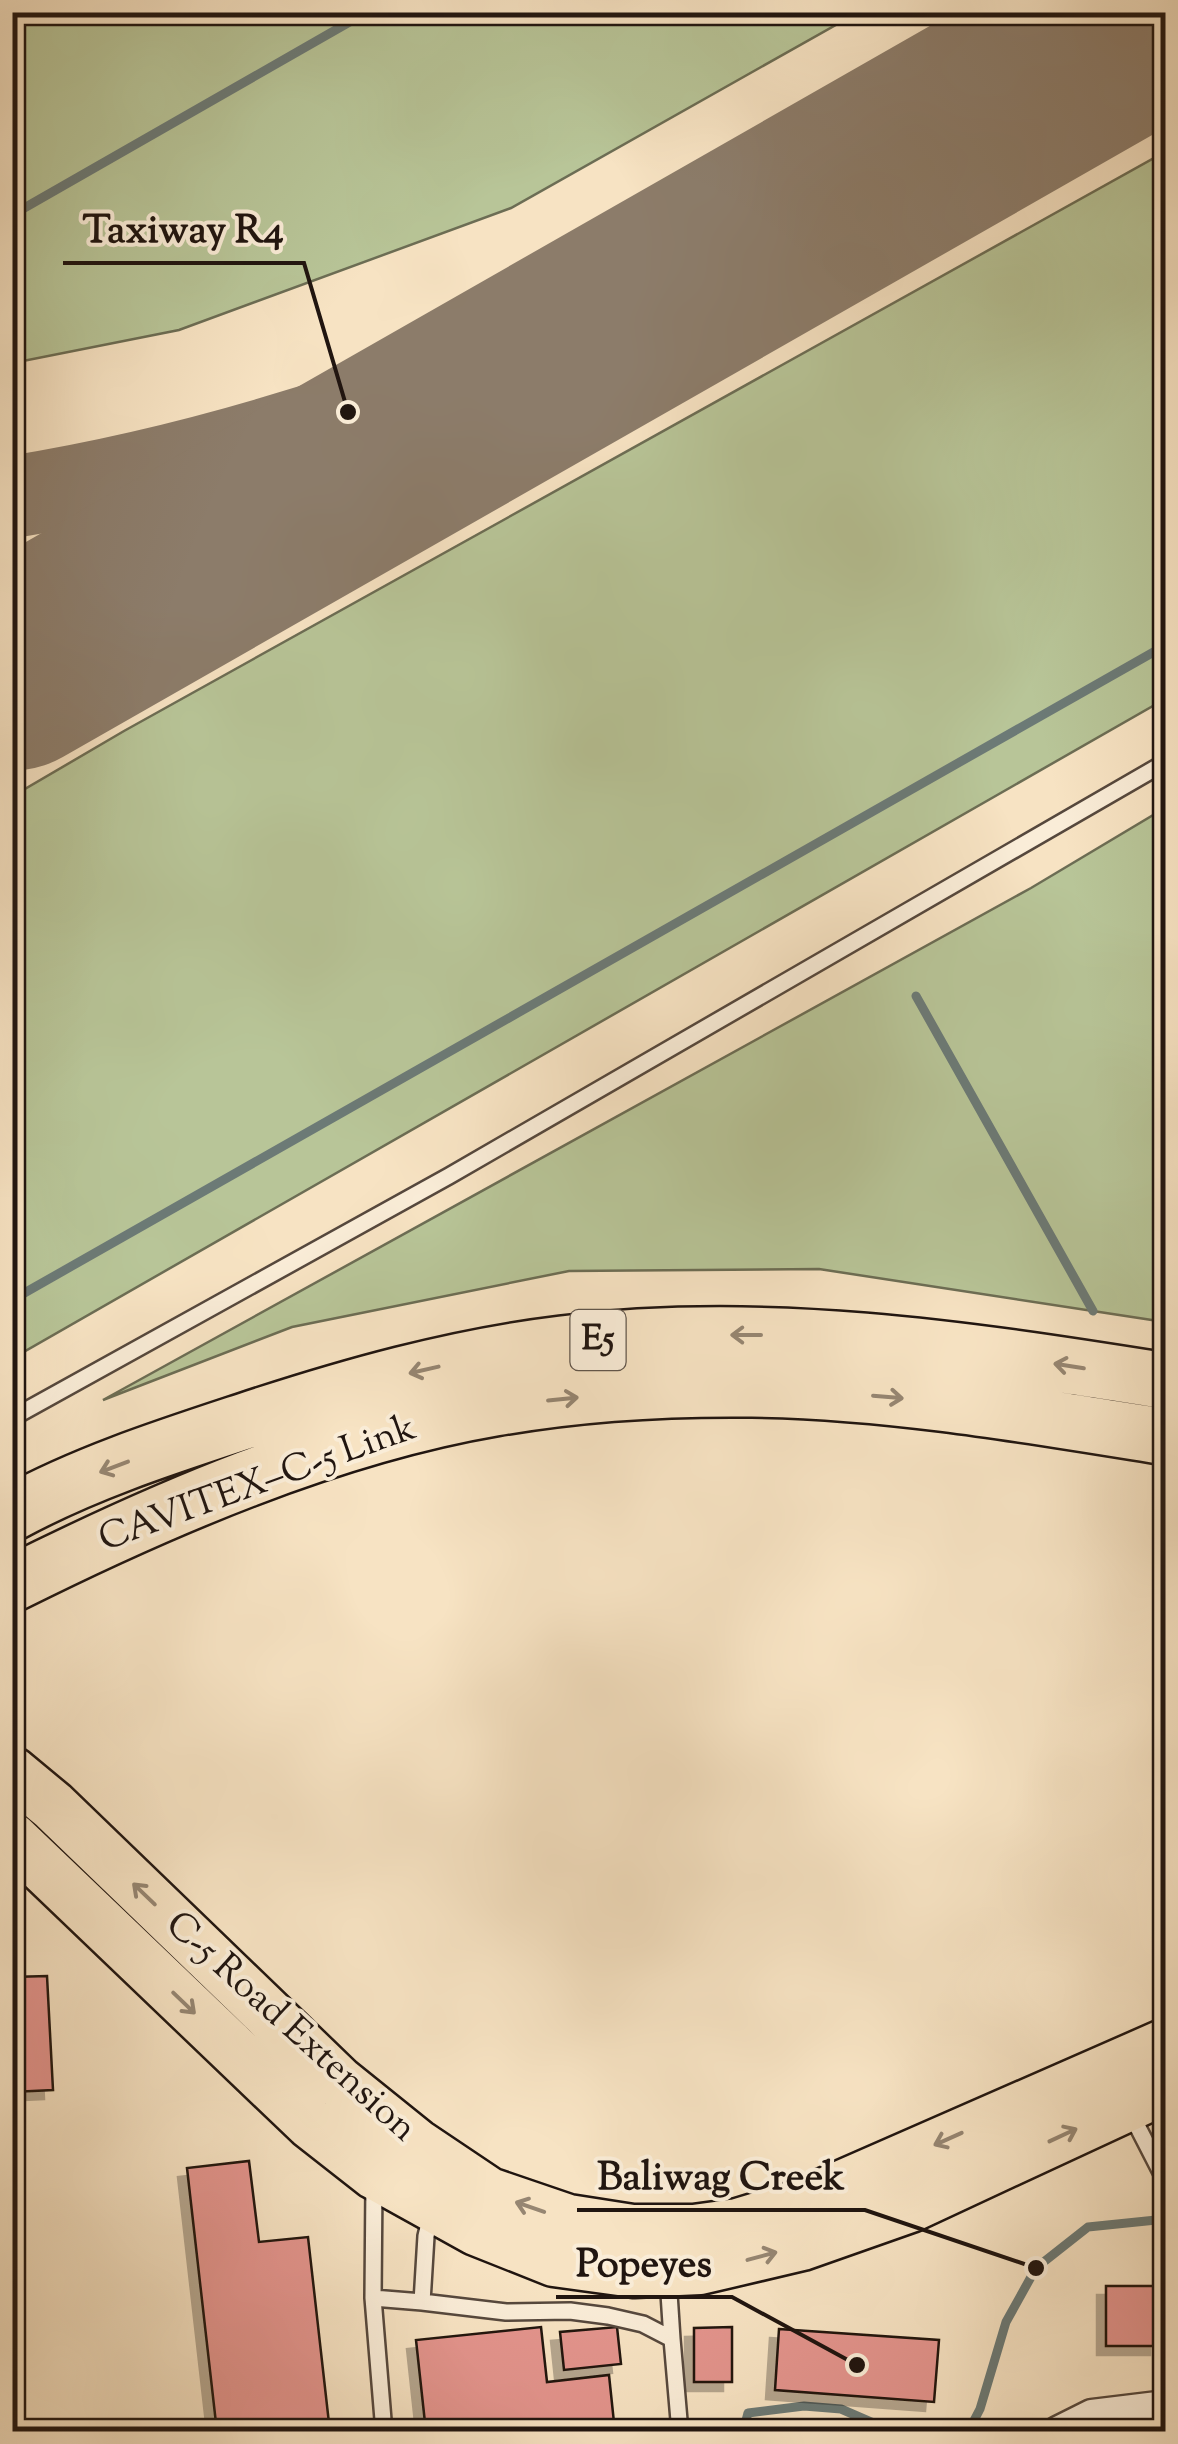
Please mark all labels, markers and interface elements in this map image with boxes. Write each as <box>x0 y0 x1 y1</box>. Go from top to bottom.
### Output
callout: Taxiway R4 <box>63 193 304 263</box>
text: Taxiway R4 <box>82 204 284 261</box>
road number: E5 <box>570 1310 626 1370</box>
one-way arrow <box>731 1326 764 1344</box>
one-way arrow <box>1053 1356 1086 1375</box>
one-way arrow <box>409 1362 441 1380</box>
one-way arrow <box>871 1388 903 1407</box>
one-way arrow <box>547 1389 579 1408</box>
street label: CAVITEX–C-5 Link <box>92 1402 425 1568</box>
one-way arrow <box>100 1460 130 1478</box>
one-way arrow <box>133 1882 157 1906</box>
street label: C-5 Road Extension <box>152 1900 428 2156</box>
one-way arrow <box>171 1990 196 2014</box>
one-way arrow <box>1047 2125 1077 2144</box>
one-way arrow <box>933 2131 964 2149</box>
callout: Baliwag Creek <box>577 2140 865 2210</box>
text: Baliwag Creek <box>597 2151 845 2208</box>
one-way arrow <box>515 2197 546 2215</box>
callout: Popeyes <box>556 2227 732 2297</box>
text: Popeyes <box>576 2238 712 2295</box>
one-way arrow <box>745 2245 777 2264</box>

